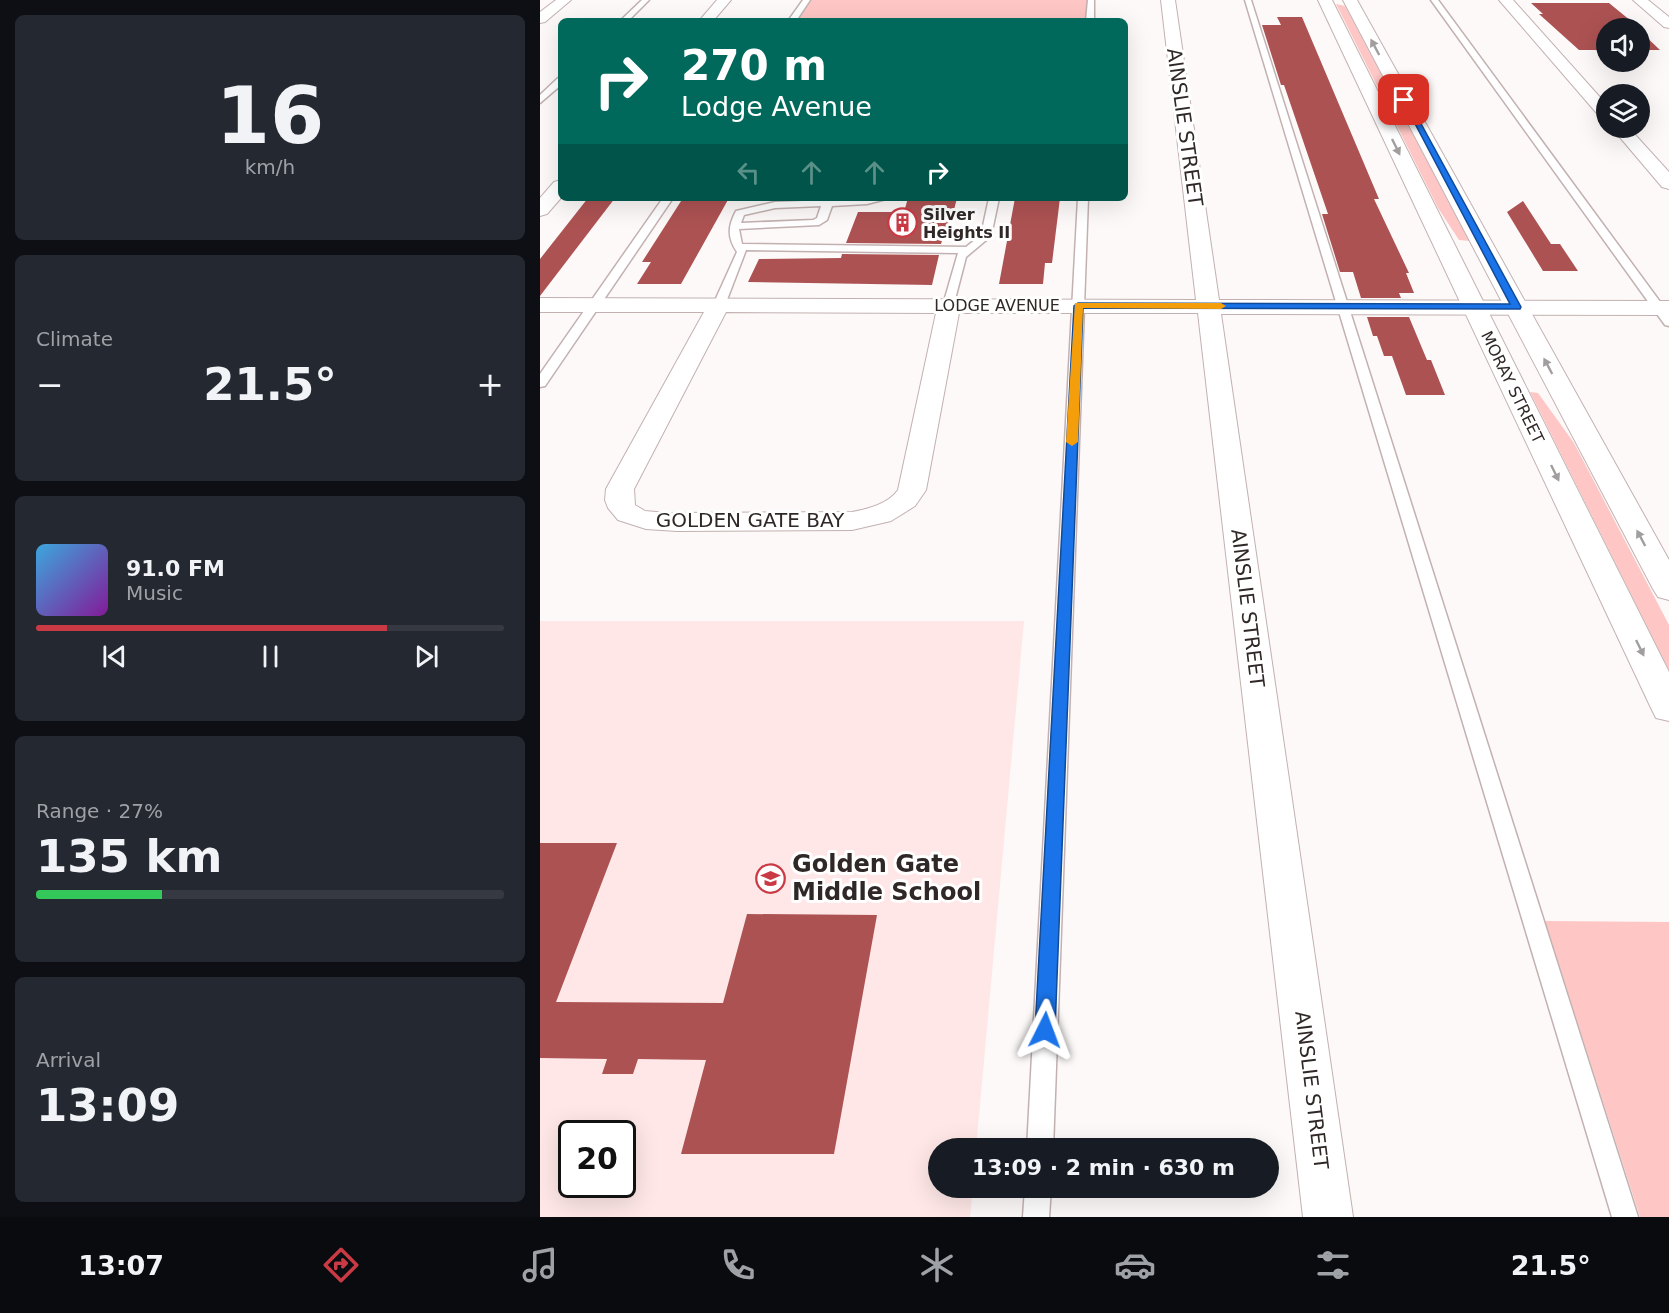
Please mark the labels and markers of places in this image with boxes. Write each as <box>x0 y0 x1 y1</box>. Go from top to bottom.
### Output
pin <box>1378 74 1429 125</box>
place label: Silver Heights II <box>923 205 1010 242</box>
building icon: Silver Heights II <box>886 207 918 239</box>
place label: Golden Gate Middle School <box>792 850 981 906</box>
school or university icon: Golden Gate Middle School <box>755 862 787 894</box>

